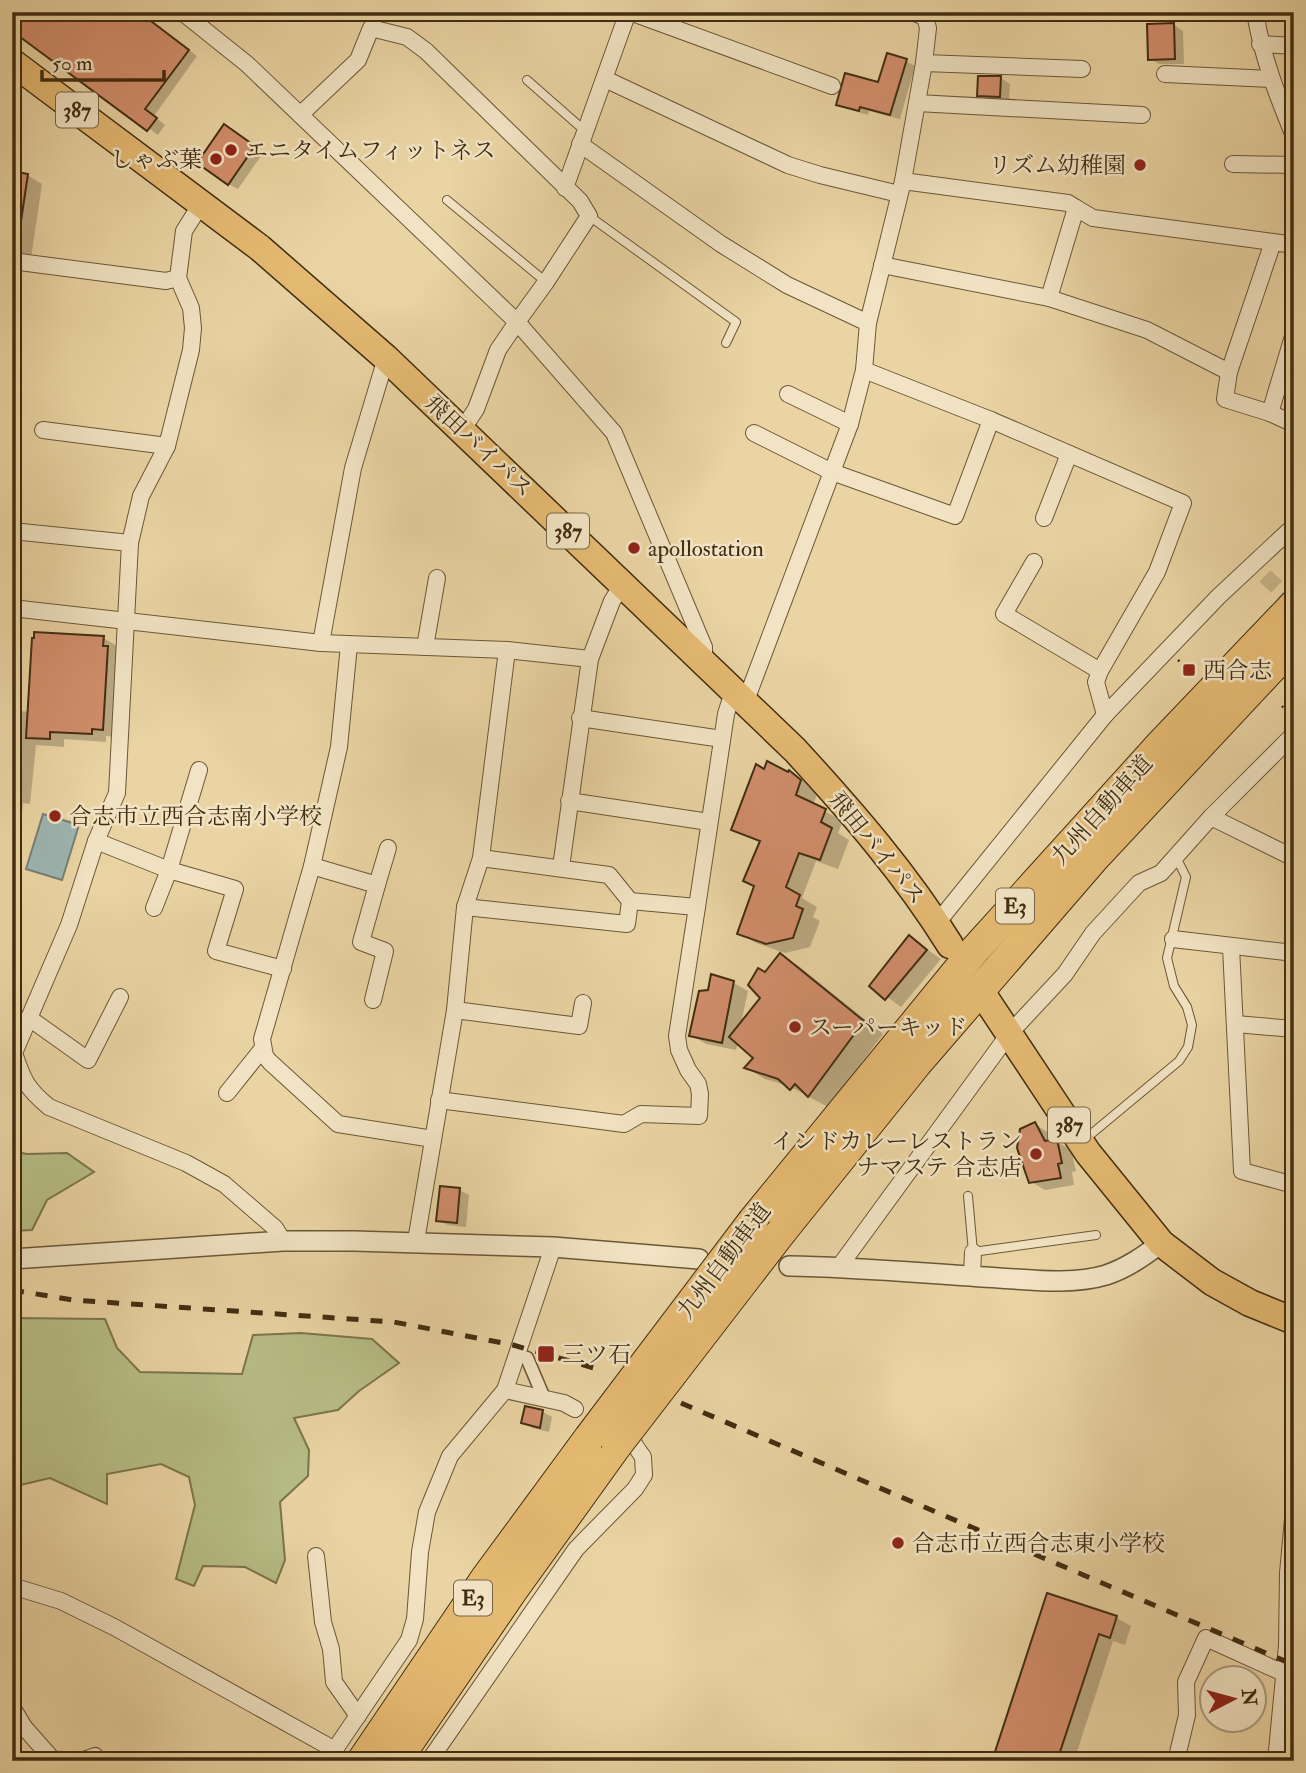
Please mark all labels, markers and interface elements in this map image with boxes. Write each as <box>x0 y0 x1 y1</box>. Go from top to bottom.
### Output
scale bar <box>42 38 164 82</box>
text: 50 m <box>52 50 93 77</box>
road number: 387 <box>56 92 98 128</box>
place label: エニタイムフィットネス <box>245 136 495 165</box>
marker: エニタイムフィットネス <box>223 142 239 158</box>
place label: しゃぶ葉 <box>110 145 202 174</box>
marker: しゃぶ葉 <box>208 151 224 167</box>
place label: リズム幼稚園 <box>988 151 1126 180</box>
marker: リズム幼稚園 <box>1132 157 1148 173</box>
street label: 飛田バイパス <box>419 388 539 504</box>
road number: 387 <box>547 514 589 548</box>
place label: apollostation <box>648 534 764 564</box>
marker: apollostation <box>626 540 642 556</box>
place label: 西合志 <box>1203 656 1272 685</box>
marker: 西合志 <box>1181 662 1197 678</box>
street label: 九州自動車道 <box>1045 749 1159 871</box>
street label: 飛田バイパス <box>822 785 932 911</box>
place label: 合志市立西合志南小学校 <box>69 802 322 831</box>
marker: 合志市立西合志南小学校 <box>47 808 63 824</box>
road number: E3 <box>996 888 1034 923</box>
place label: スーパーキッド <box>809 1013 967 1042</box>
marker: スーパーキッド <box>787 1019 803 1035</box>
road number: 387 <box>1048 1108 1090 1142</box>
place label: インドカレーレストラン ナマステ 合志店 <box>771 1127 1022 1182</box>
marker: インドカレーレストラン ナマステ 合志店 <box>1028 1146 1044 1162</box>
street label: 九州自動車道 <box>671 1197 777 1325</box>
place label: 三ツ石 <box>562 1340 631 1369</box>
marker: 三ツ石 <box>536 1344 556 1364</box>
place label: 合志市立西合志東小学校 <box>912 1529 1165 1558</box>
marker: 合志市立西合志東小学校 <box>890 1535 906 1551</box>
road number: E3 <box>454 1580 492 1616</box>
north arrow <box>1198 1664 1268 1734</box>
text: N <box>1236 1687 1262 1708</box>

